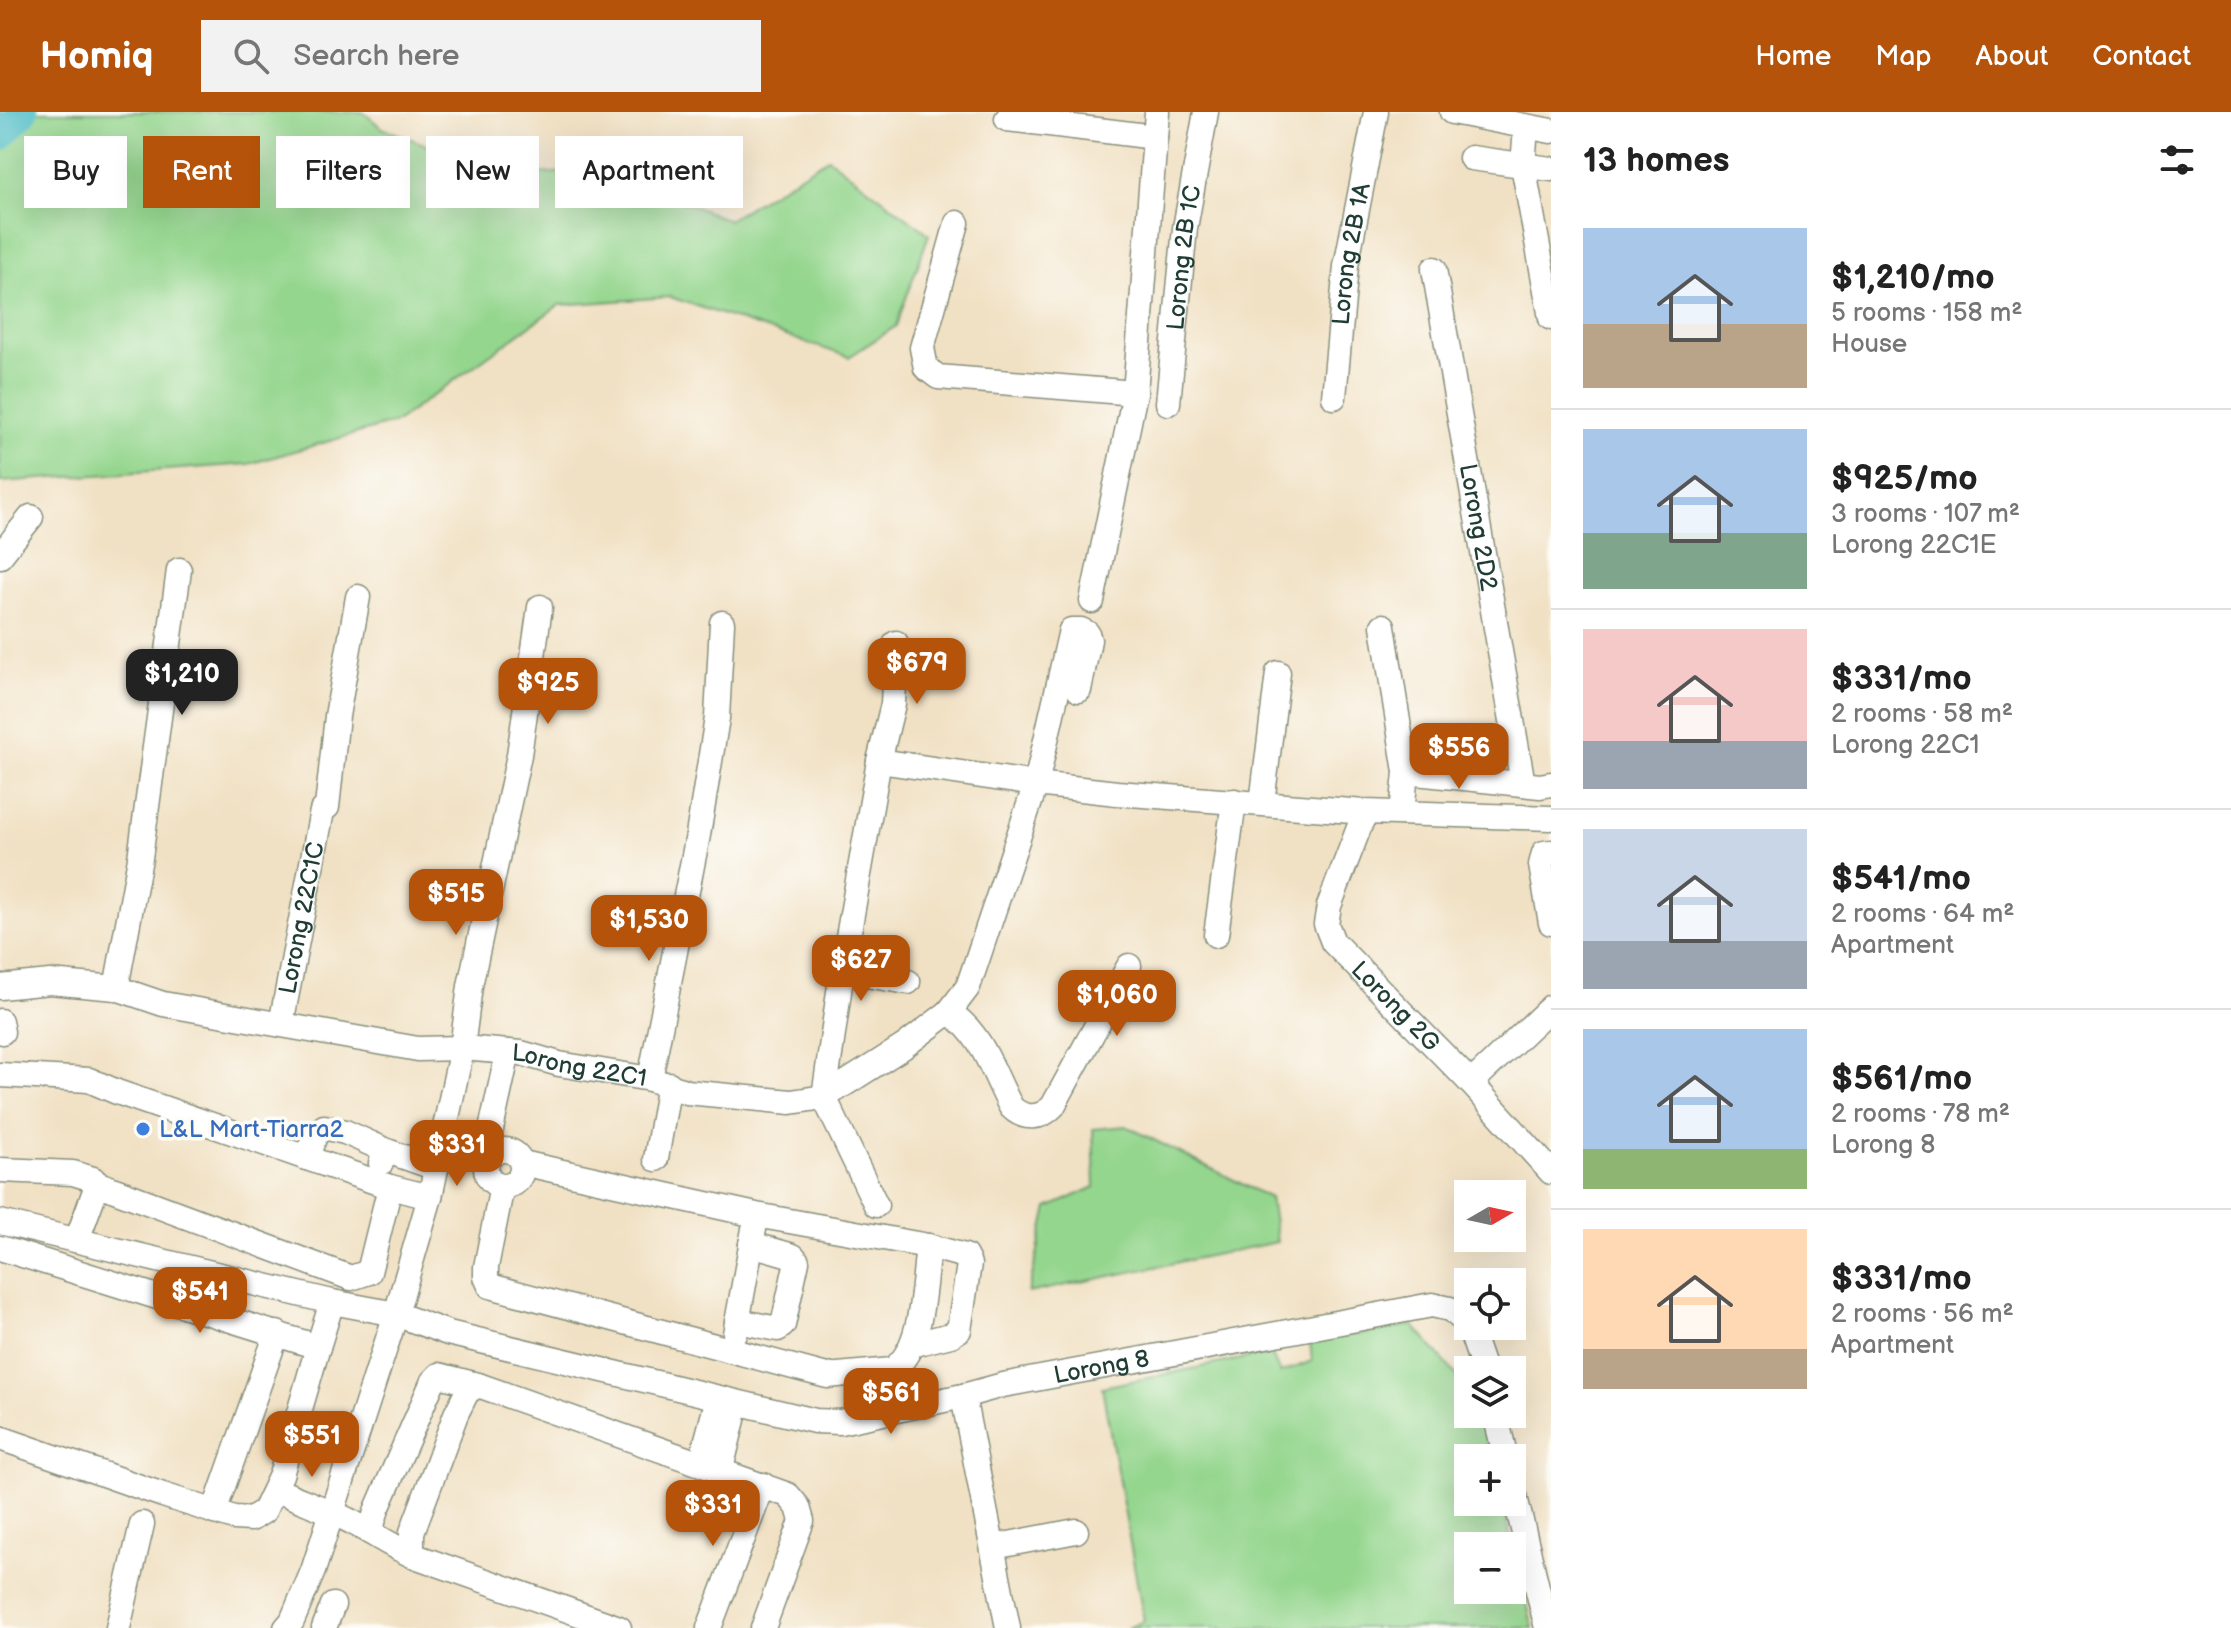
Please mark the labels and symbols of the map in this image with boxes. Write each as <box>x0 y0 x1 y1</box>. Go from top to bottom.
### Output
street label: Lorong 2B 1A <box>1326 180 1376 326</box>
street label: Lorong 2B 1C <box>1161 183 1207 332</box>
street label: Lorong 2D2 <box>1453 461 1504 593</box>
pin: $679 <box>870 638 964 706</box>
pin: $1,210 <box>117 649 247 717</box>
pin: $925 <box>501 658 595 726</box>
pin: $556 <box>1412 723 1506 791</box>
street label: Lorong 22C1C <box>273 839 330 996</box>
pin: $515 <box>409 869 503 937</box>
pin: $1,530 <box>584 895 714 963</box>
pin: $627 <box>814 935 908 1003</box>
street label: Lorong 2G <box>1345 955 1446 1057</box>
pin: $1,060 <box>1052 970 1182 1038</box>
street label: Lorong 22C1 <box>511 1038 649 1093</box>
place label: L&L Mart-Tiarra2 <box>159 1115 344 1144</box>
marker: L&L Mart-Tiarra2 <box>134 1120 152 1138</box>
pin: $331 <box>410 1120 504 1188</box>
north arrow <box>1454 1180 1526 1252</box>
pin: $541 <box>153 1267 247 1335</box>
street label: Lorong 8 <box>1051 1344 1152 1390</box>
pin: $561 <box>844 1368 938 1436</box>
pin: $551 <box>265 1411 359 1479</box>
pin: $331 <box>666 1480 760 1548</box>

